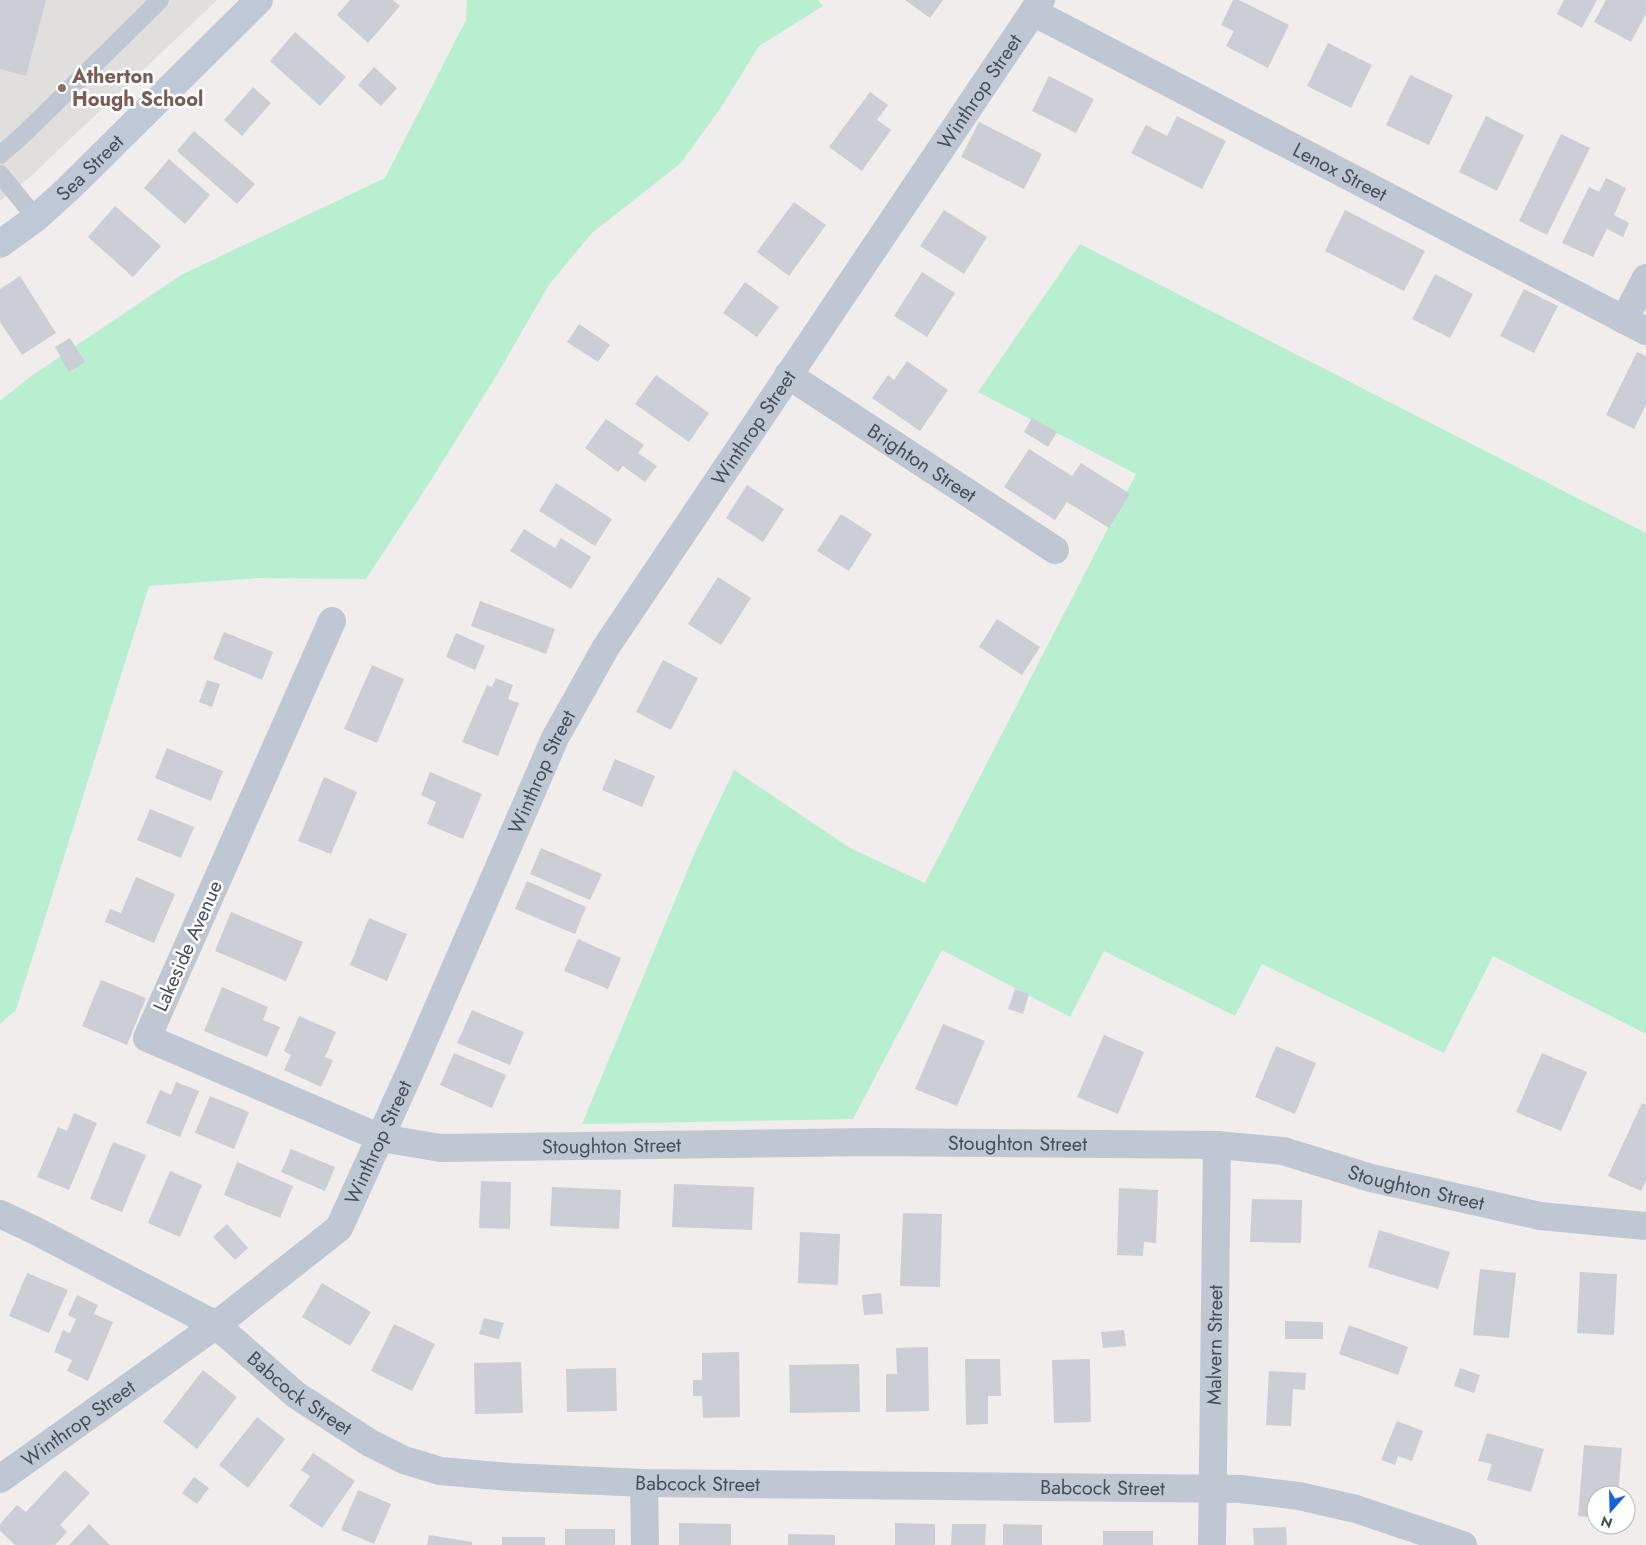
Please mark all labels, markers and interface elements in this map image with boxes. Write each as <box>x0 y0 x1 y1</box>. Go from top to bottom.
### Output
street label: Winthrop Street <box>930 28 1029 155</box>
place label: Atherton Hough School <box>71 62 203 114</box>
marker: Atherton Hough School <box>56 82 68 94</box>
street label: Sea Street <box>49 127 130 208</box>
street label: Lenox Street <box>1288 135 1392 208</box>
street label: Winthrop Street <box>704 364 803 491</box>
street label: Brighton Street <box>862 416 982 509</box>
street label: Winthrop Street <box>501 704 583 838</box>
street label: Lakeside Avenue <box>146 876 230 1016</box>
street label: Winthrop Street <box>337 1075 419 1209</box>
street label: Stoughton Street <box>948 1128 1087 1158</box>
street label: Stoughton Street <box>542 1130 681 1161</box>
street label: Stoughton Street <box>1344 1157 1487 1218</box>
street label: Malvern Street <box>1199 1284 1230 1405</box>
street label: Babcock Street <box>241 1344 358 1442</box>
street label: Winthrop Street <box>15 1373 141 1474</box>
street label: Babcock Street <box>635 1468 760 1499</box>
street label: Babcock Street <box>1040 1472 1165 1503</box>
north arrow <box>1586 1485 1636 1535</box>
text: N <box>1598 1511 1615 1534</box>

